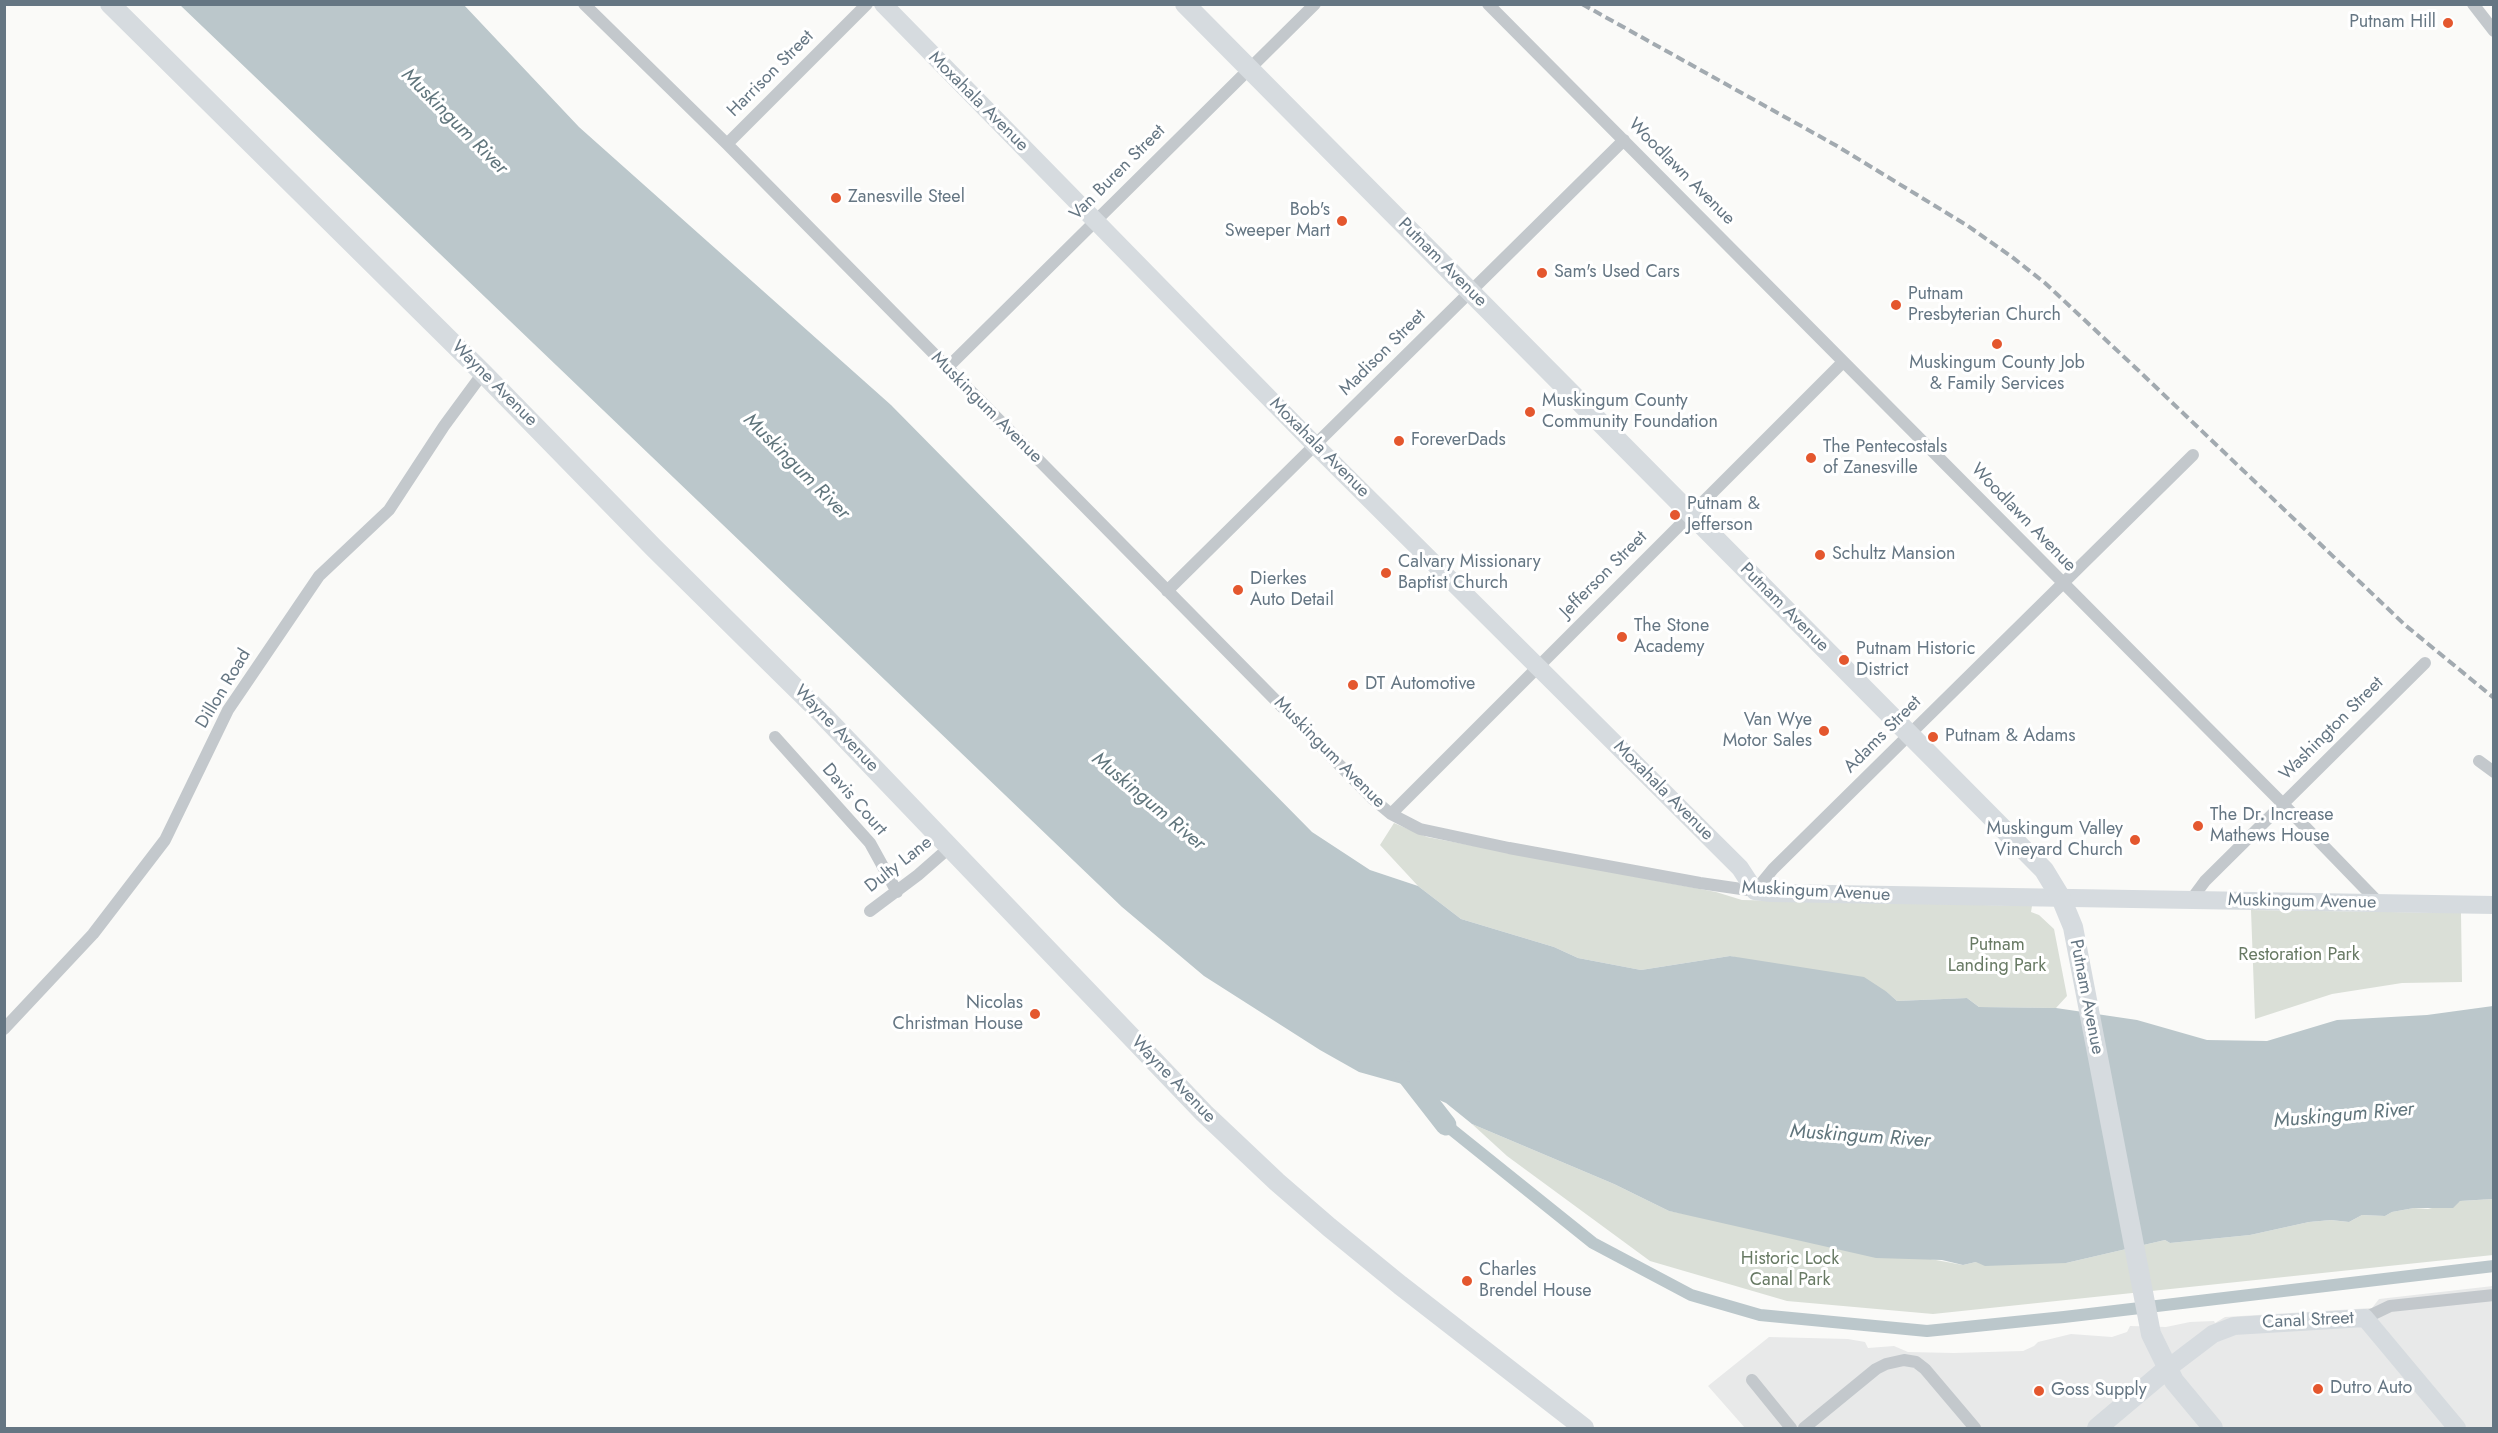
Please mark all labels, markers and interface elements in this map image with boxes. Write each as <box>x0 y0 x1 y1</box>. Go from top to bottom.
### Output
place label: Putnam Hill <box>2349 12 2436 34</box>
marker: Putnam Hill <box>2441 16 2455 30</box>
street label: Harrison Street <box>723 26 819 122</box>
street label: Moxahala Avenue <box>923 47 1033 157</box>
water label: Muskingum River <box>396 64 512 180</box>
street label: Woodlawn Avenue <box>1623 114 1739 230</box>
street label: Van Buren Street <box>1066 121 1170 225</box>
place label: Zanesville Steel <box>848 187 965 209</box>
marker: Zanesville Steel <box>829 191 843 205</box>
place label: Bob's Sweeper Mart <box>1225 200 1330 242</box>
marker: Bob's Sweeper Mart <box>1335 214 1349 228</box>
street label: Putnam Avenue <box>1393 214 1491 312</box>
place label: Sam's Used Cars <box>1554 262 1680 284</box>
marker: Sam's Used Cars <box>1535 266 1549 280</box>
place label: Putnam Presbyterian Church <box>1908 284 2061 326</box>
marker: Putnam Presbyterian Church <box>1889 298 1903 312</box>
street label: Madison Street <box>1335 305 1431 401</box>
street label: Wayne Avenue <box>447 337 541 431</box>
marker: Muskingum County Job & Family Services <box>1990 337 2004 351</box>
street label: Muskingum Avenue <box>926 348 1046 468</box>
place label: Muskingum County Job & Family Services <box>1909 353 2085 395</box>
place label: Muskingum County Community Foundation <box>1542 391 1718 434</box>
street label: Moxahala Avenue <box>1264 393 1374 503</box>
marker: Muskingum County Community Foundation <box>1523 405 1537 419</box>
water label: Muskingum River <box>738 409 854 525</box>
place label: ForeverDads <box>1411 430 1506 452</box>
marker: ForeverDads <box>1392 434 1406 448</box>
place label: The Pentecostals of Zanesville <box>1823 437 1947 480</box>
marker: The Pentecostals of Zanesville <box>1804 451 1818 465</box>
street label: Woodlawn Avenue <box>1966 459 2080 577</box>
place label: Putnam & Jefferson <box>1687 494 1760 536</box>
marker: Putnam & Jefferson <box>1668 508 1682 522</box>
street label: Jefferson Street <box>1556 527 1652 623</box>
place label: Schultz Mansion <box>1832 544 1955 566</box>
marker: Schultz Mansion <box>1813 548 1827 562</box>
place label: Calvary Missionary Baptist Church <box>1398 552 1541 594</box>
street label: Putnam Avenue <box>1735 559 1833 657</box>
marker: Calvary Missionary Baptist Church <box>1379 566 1393 580</box>
place label: Dierkes Auto Detail <box>1250 569 1334 612</box>
marker: Dierkes Auto Detail <box>1231 583 1245 597</box>
place label: The Stone Academy <box>1634 616 1709 658</box>
marker: The Stone Academy <box>1615 630 1629 644</box>
place label: Putnam Historic District <box>1856 639 1975 682</box>
street label: Dillon Road <box>192 645 256 733</box>
marker: Putnam Historic District <box>1837 653 1851 667</box>
street label: Washington Street <box>2276 673 2388 785</box>
place label: DT Automotive <box>1365 674 1475 696</box>
marker: DT Automotive <box>1346 678 1360 692</box>
street label: Wayne Avenue <box>789 681 883 777</box>
street label: Adams Street <box>1840 692 1926 778</box>
street label: Muskingum Avenue <box>1269 693 1389 813</box>
place label: Van Wye Motor Sales <box>1723 710 1812 752</box>
marker: Van Wye Motor Sales <box>1817 724 1831 738</box>
place label: Putnam & Adams <box>1945 726 2075 748</box>
marker: Putnam & Adams <box>1926 730 1940 744</box>
street label: Moxahala Avenue <box>1608 736 1718 846</box>
water label: Muskingum River <box>1086 748 1210 856</box>
street label: Davis Court <box>817 760 891 840</box>
place label: The Dr. Increase Mathews House <box>2210 805 2333 848</box>
place label: Muskingum Valley Vineyard Church <box>1987 819 2123 862</box>
marker: The Dr. Increase Mathews House <box>2191 819 2205 833</box>
street label: Dulty Lane <box>861 832 937 898</box>
marker: Muskingum Valley Vineyard Church <box>2128 833 2142 847</box>
street label: Muskingum Avenue <box>1741 877 1891 907</box>
street label: Muskingum Avenue <box>2228 890 2376 914</box>
park label: Putnam Landing Park <box>1948 935 2046 978</box>
street label: Putnam Avenue <box>2064 938 2108 1056</box>
park label: Restoration Park <box>2238 945 2360 967</box>
place label: Nicolas Christman House <box>893 993 1023 1036</box>
marker: Nicolas Christman House <box>1028 1007 1042 1021</box>
street label: Wayne Avenue <box>1126 1032 1220 1128</box>
water label: Muskingum River <box>2273 1098 2415 1134</box>
water label: Muskingum River <box>1789 1120 1931 1154</box>
park label: Historic Lock Canal Park <box>1741 1249 1839 1292</box>
place label: Charles Brendel House <box>1479 1260 1591 1302</box>
marker: Charles Brendel House <box>1460 1274 1474 1288</box>
street label: Canal Street <box>2262 1308 2354 1334</box>
place label: Dutro Auto <box>2330 1378 2412 1400</box>
place label: Goss Supply <box>2051 1380 2147 1402</box>
marker: Dutro Auto <box>2311 1382 2325 1396</box>
marker: Goss Supply <box>2032 1384 2046 1398</box>

